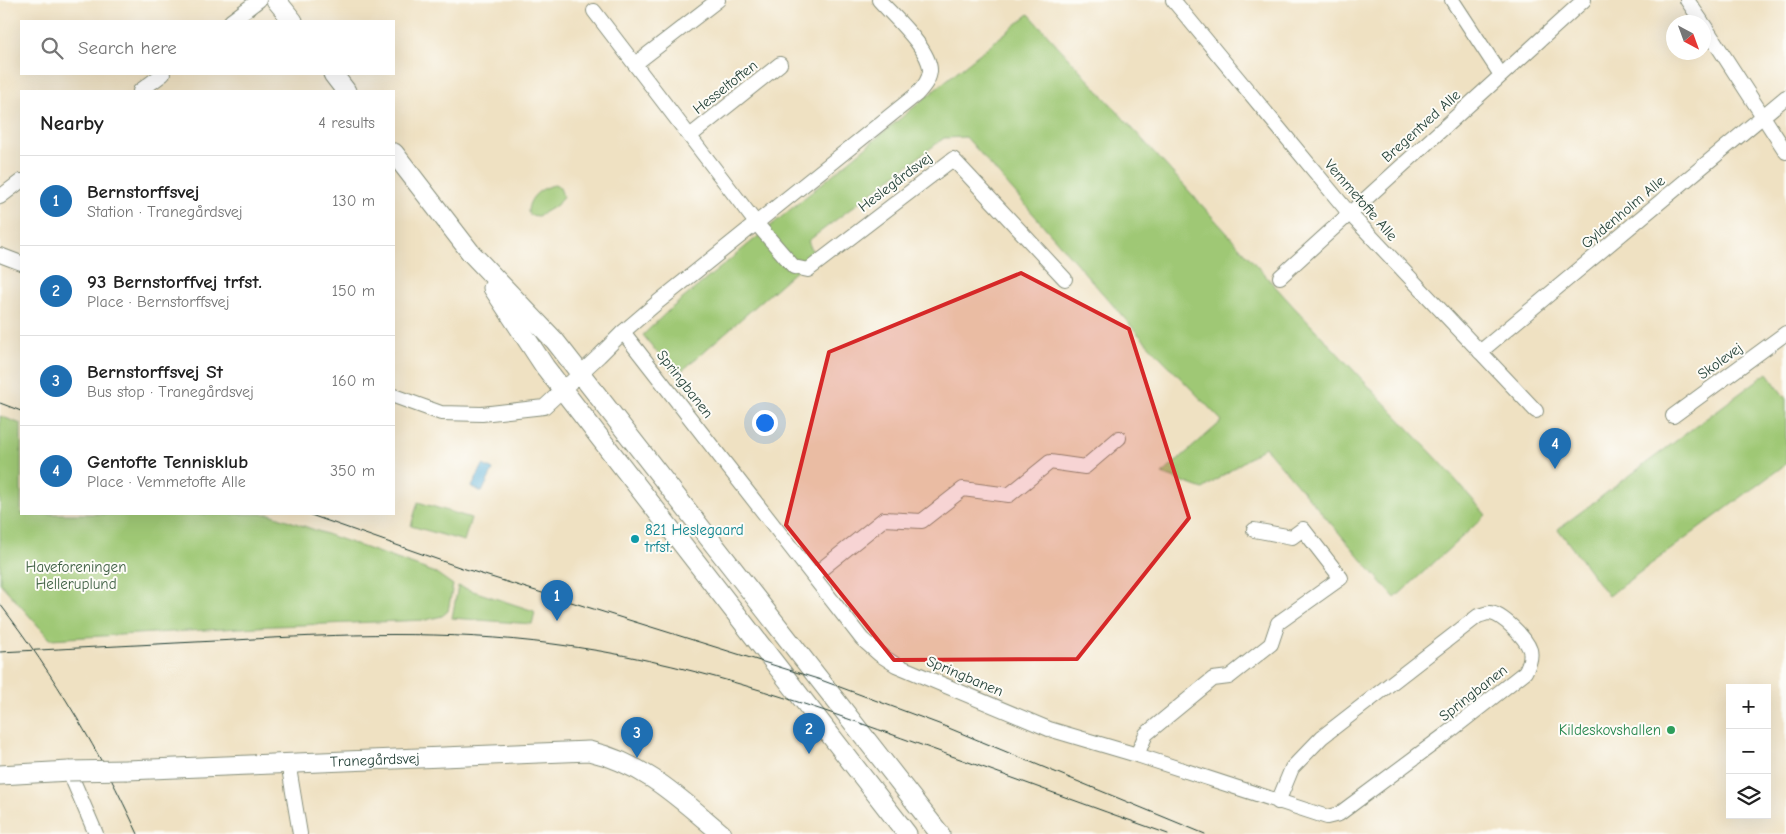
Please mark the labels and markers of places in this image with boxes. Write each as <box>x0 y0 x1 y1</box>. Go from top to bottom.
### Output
pin: 4 <box>1539 428 1571 469</box>
place label: 821 Heslegaard trfst. <box>644 521 744 556</box>
marker: 821 Heslegaard trfst. <box>629 533 641 545</box>
pin: 1 <box>541 580 573 621</box>
pin: 2 <box>793 713 825 754</box>
pin: 3 <box>621 717 653 758</box>
place label: Kildeskovshallen <box>1559 721 1661 739</box>
marker: Kildeskovshallen <box>1665 724 1677 736</box>

